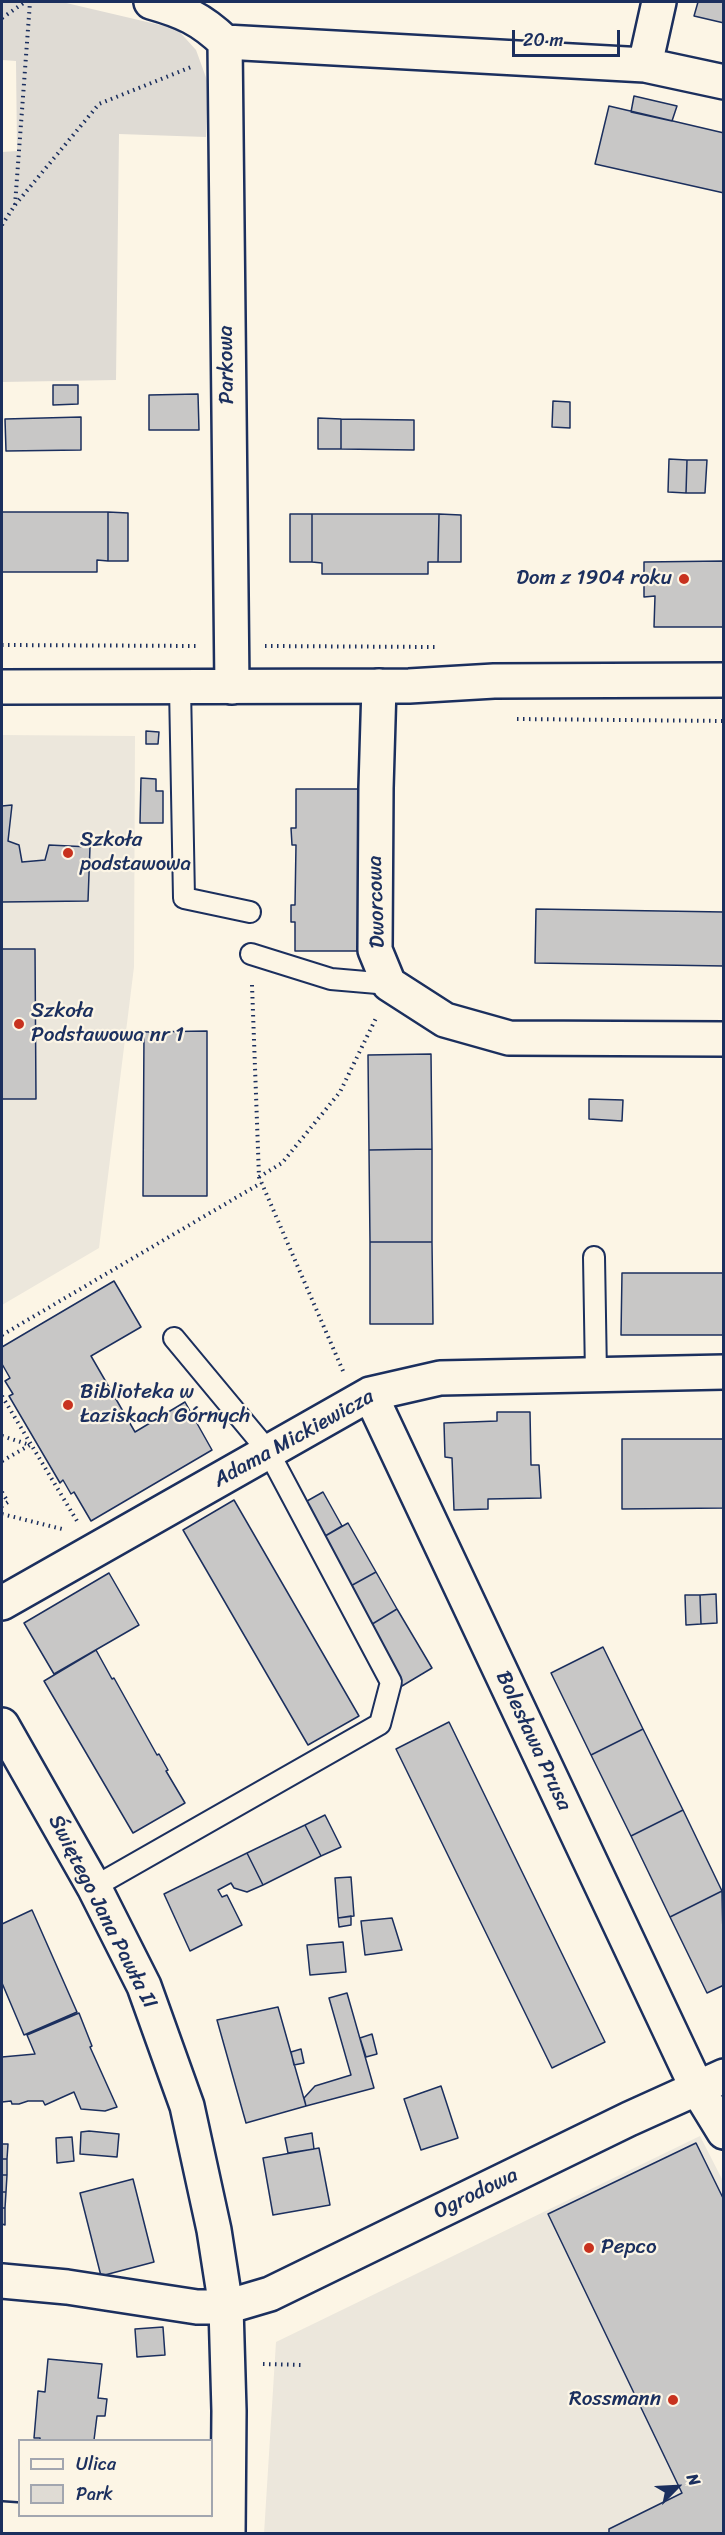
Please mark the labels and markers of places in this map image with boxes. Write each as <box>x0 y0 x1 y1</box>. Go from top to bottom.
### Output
place label: Dom z 1904 roku <box>516 566 672 592</box>
marker: Dom z 1904 roku <box>677 572 691 586</box>
place label: Szkoła podstawowa <box>80 828 191 878</box>
marker: Szkoła podstawowa <box>61 846 75 860</box>
place label: Szkoła Podstawowa nr 1 <box>31 999 184 1049</box>
marker: Szkoła Podstawowa nr 1 <box>12 1017 26 1031</box>
place label: Biblioteka w Łaziskach Górnych <box>80 1380 250 1430</box>
marker: Biblioteka w Łaziskach Górnych <box>61 1398 75 1412</box>
place label: Pepco <box>601 2235 657 2261</box>
marker: Pepco <box>582 2241 596 2255</box>
place label: Rossmann <box>569 2387 661 2413</box>
marker: Rossmann <box>666 2393 680 2407</box>

